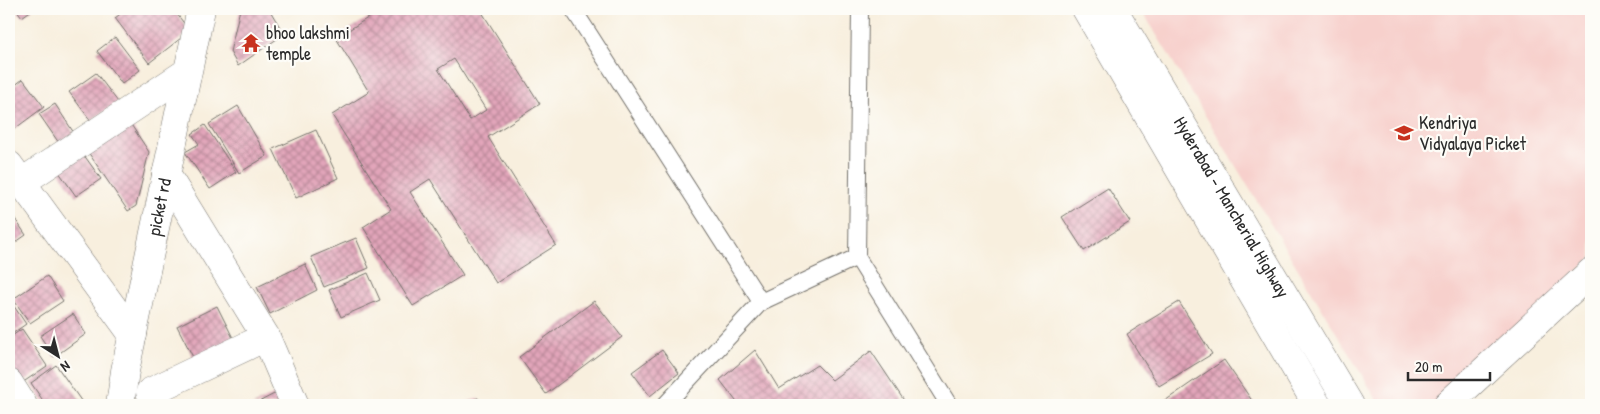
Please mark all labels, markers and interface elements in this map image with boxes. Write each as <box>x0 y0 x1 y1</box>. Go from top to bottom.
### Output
place label: bhoo lakshmi temple <box>266 20 350 66</box>
temple icon: bhoo lakshmi temple <box>240 32 262 54</box>
place label: Kendriya Vidyalaya Picket <box>1419 110 1527 156</box>
street label: Hyderabad - Mancherial Highway <box>1168 112 1296 303</box>
school or university icon: Kendriya Vidyalaya Picket <box>1393 122 1415 144</box>
street label: picket rd <box>141 176 177 238</box>
north arrow <box>32 332 82 382</box>
scale bar <box>1408 349 1490 381</box>
text: 20 m <box>1415 356 1442 377</box>
text: N <box>57 357 75 377</box>

